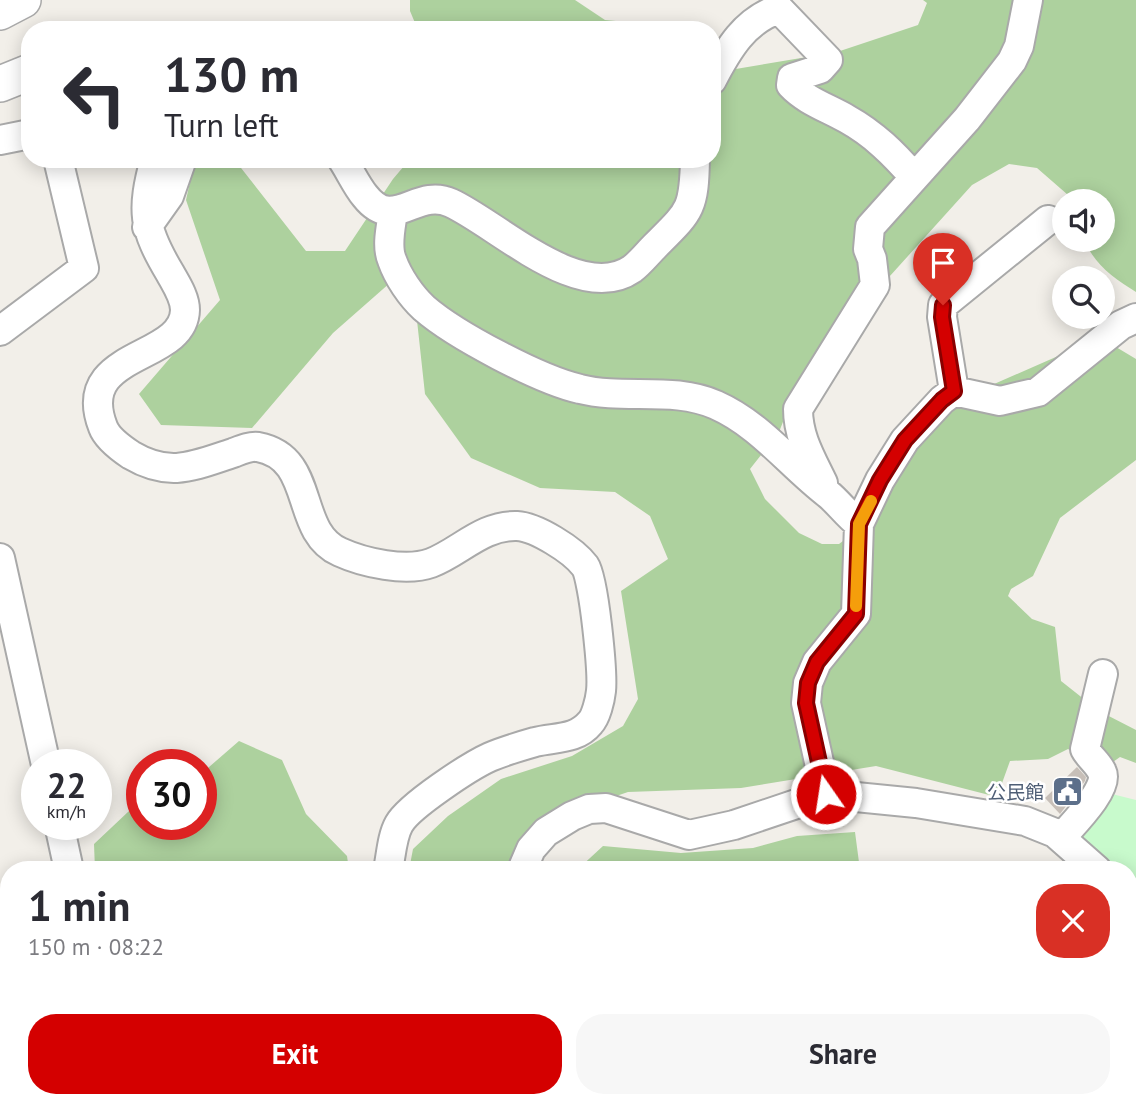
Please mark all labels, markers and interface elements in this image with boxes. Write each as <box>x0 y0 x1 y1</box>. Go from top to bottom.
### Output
text: 130 m <box>164 42 299 106</box>
icon: left <box>49 49 140 140</box>
text: Turn left <box>164 104 279 146</box>
map controls <box>1052 189 1115 329</box>
button: sound <box>1052 189 1115 252</box>
pin <box>913 233 973 305</box>
icon: arrive <box>924 244 962 282</box>
button: search <box>1052 266 1115 329</box>
speed limit sign: 30 <box>126 749 217 840</box>
position arrow <box>789 757 863 831</box>
text: 22 <box>47 762 86 808</box>
public building icon: 公民館 <box>1050 775 1084 809</box>
place label: 公民館 <box>987 780 1044 804</box>
text: km/h <box>47 800 86 823</box>
text: 1 min <box>28 878 130 933</box>
button: close <box>1036 884 1110 958</box>
text: 150 m · 08:22 <box>28 932 164 961</box>
button: Exit <box>28 1014 562 1094</box>
button: Share <box>576 1014 1110 1094</box>

